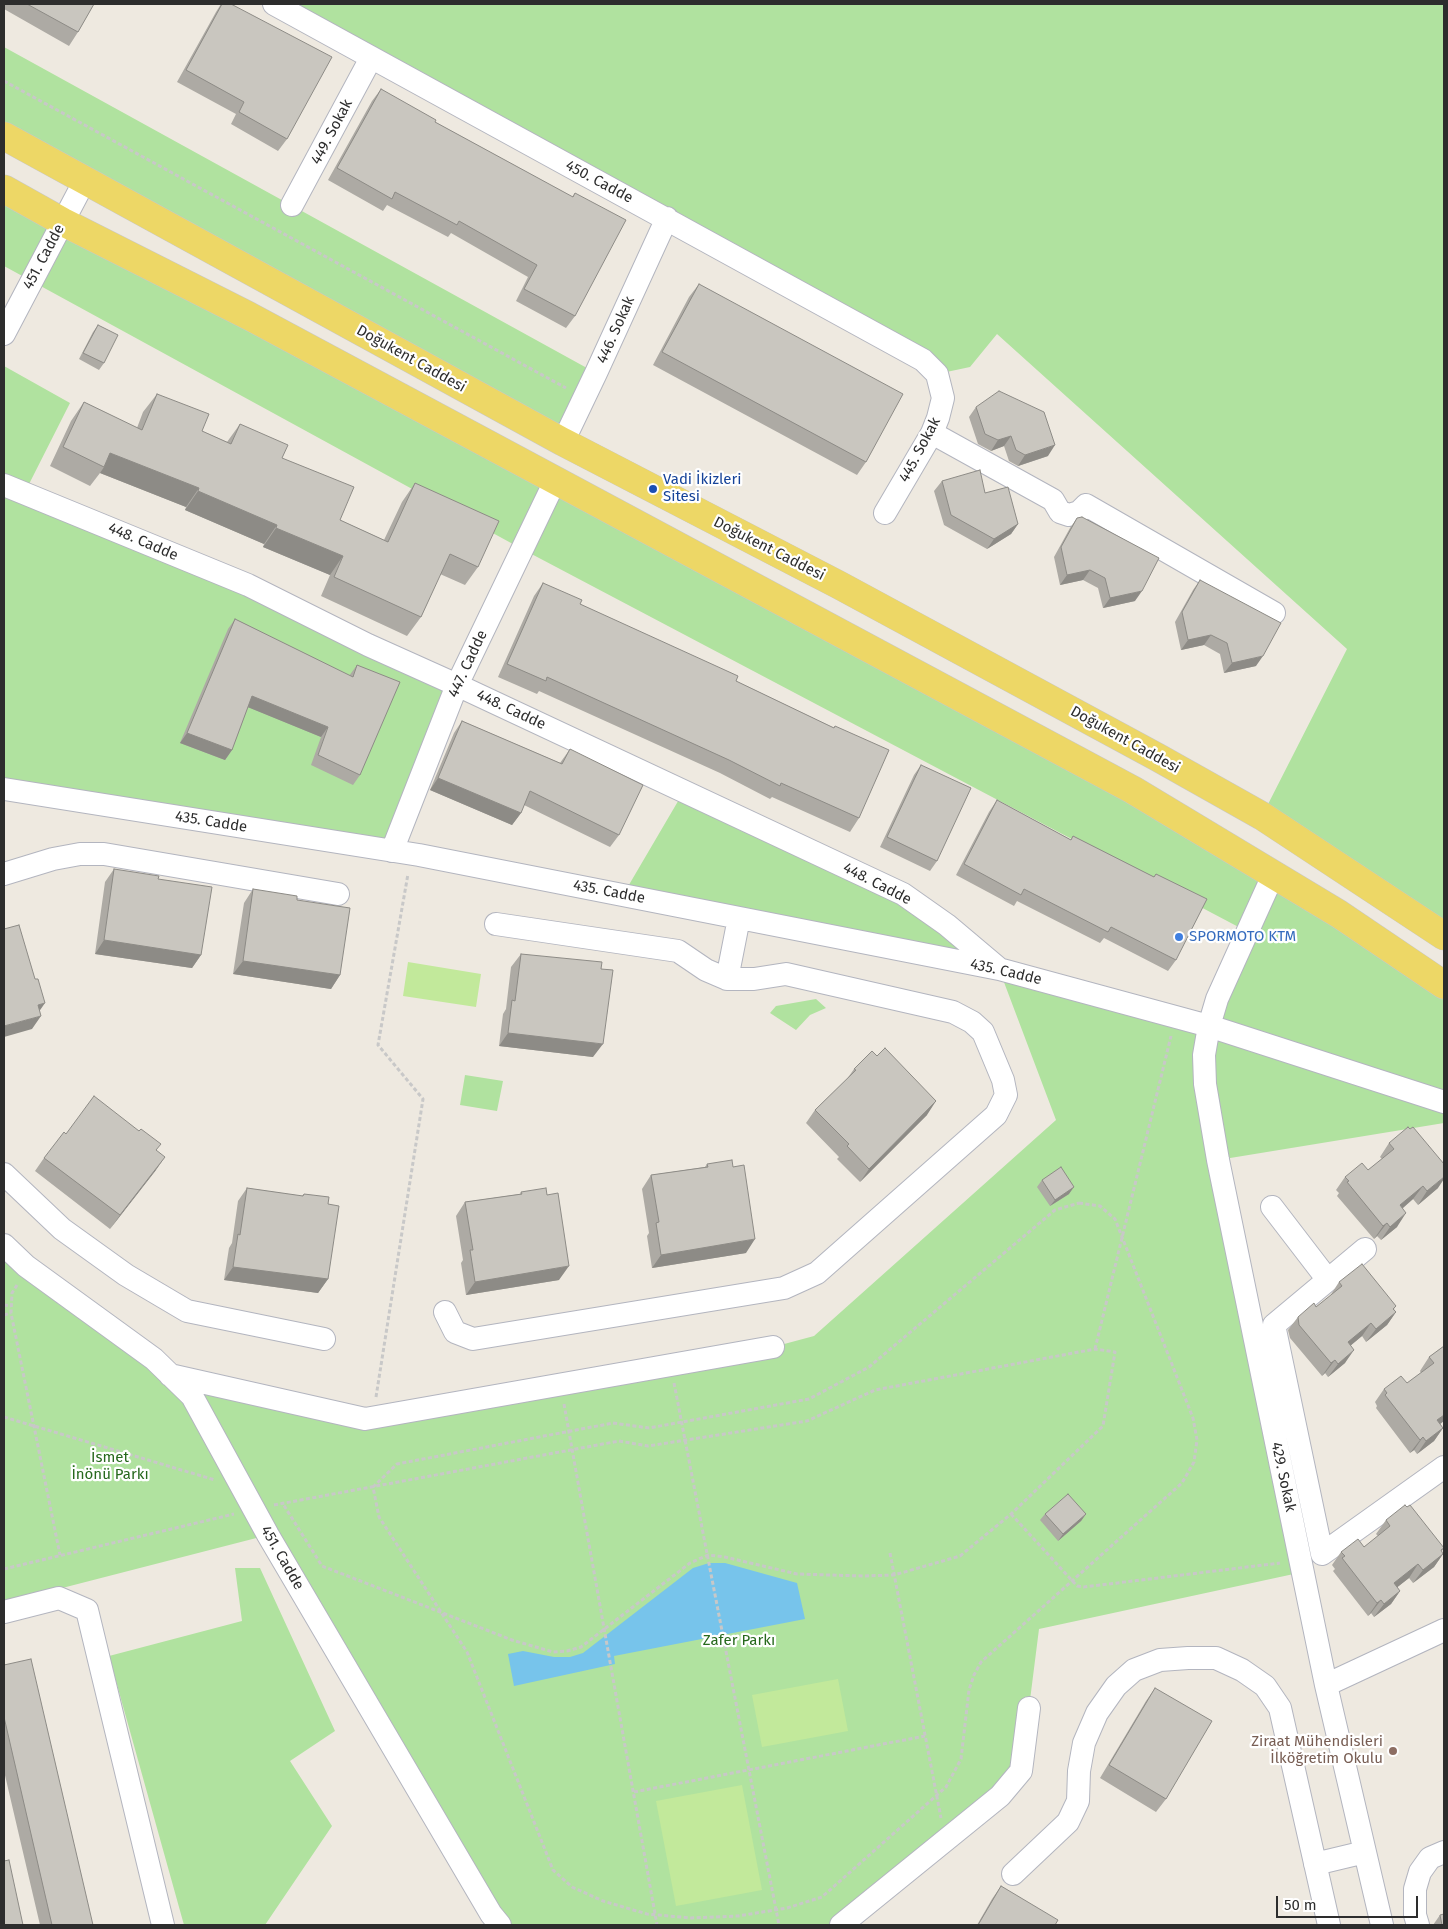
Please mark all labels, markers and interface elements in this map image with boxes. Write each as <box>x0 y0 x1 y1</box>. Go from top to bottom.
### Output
street label: 449. Sokak <box>307 96 357 168</box>
street label: 450. Cadde <box>562 157 636 207</box>
street label: 451. Cadde <box>19 221 69 293</box>
street label: 446. Sokak <box>593 294 639 366</box>
street label: Doğukent Caddesi <box>353 321 469 397</box>
street label: 445. Sokak <box>895 414 945 486</box>
place label: Vadi İkizleri Sitesi <box>663 471 741 506</box>
marker: Vadi İkizleri Sitesi <box>647 483 659 495</box>
street label: Doğukent Caddesi <box>710 513 828 585</box>
street label: 448. Cadde <box>105 519 181 565</box>
street label: 447. Cadde <box>445 627 491 701</box>
street label: 448. Cadde <box>474 686 548 734</box>
street label: Doğukent Caddesi <box>1067 702 1183 778</box>
street label: 435. Cadde <box>174 807 248 837</box>
street label: 448. Cadde <box>840 859 914 909</box>
street label: 435. Cadde <box>572 876 646 908</box>
place label: SPORMOTO KTM <box>1189 928 1296 946</box>
marker: SPORMOTO KTM <box>1173 931 1185 943</box>
street label: 435. Cadde <box>968 955 1044 989</box>
street label: 429. Sokak <box>1267 1441 1299 1513</box>
park label: İsmet İnönü Parkı <box>71 1449 149 1484</box>
street label: 451. Cadde <box>256 1523 308 1593</box>
park label: Zafer Parkı <box>703 1632 775 1650</box>
place label: Ziraat Mühendisleri İlköğretim Okulu <box>1251 1733 1383 1768</box>
marker: Ziraat Mühendisleri İlköğretim Okulu <box>1387 1745 1399 1757</box>
scale bar <box>1278 1886 1420 1918</box>
text: 50 m <box>1284 1896 1317 1914</box>

